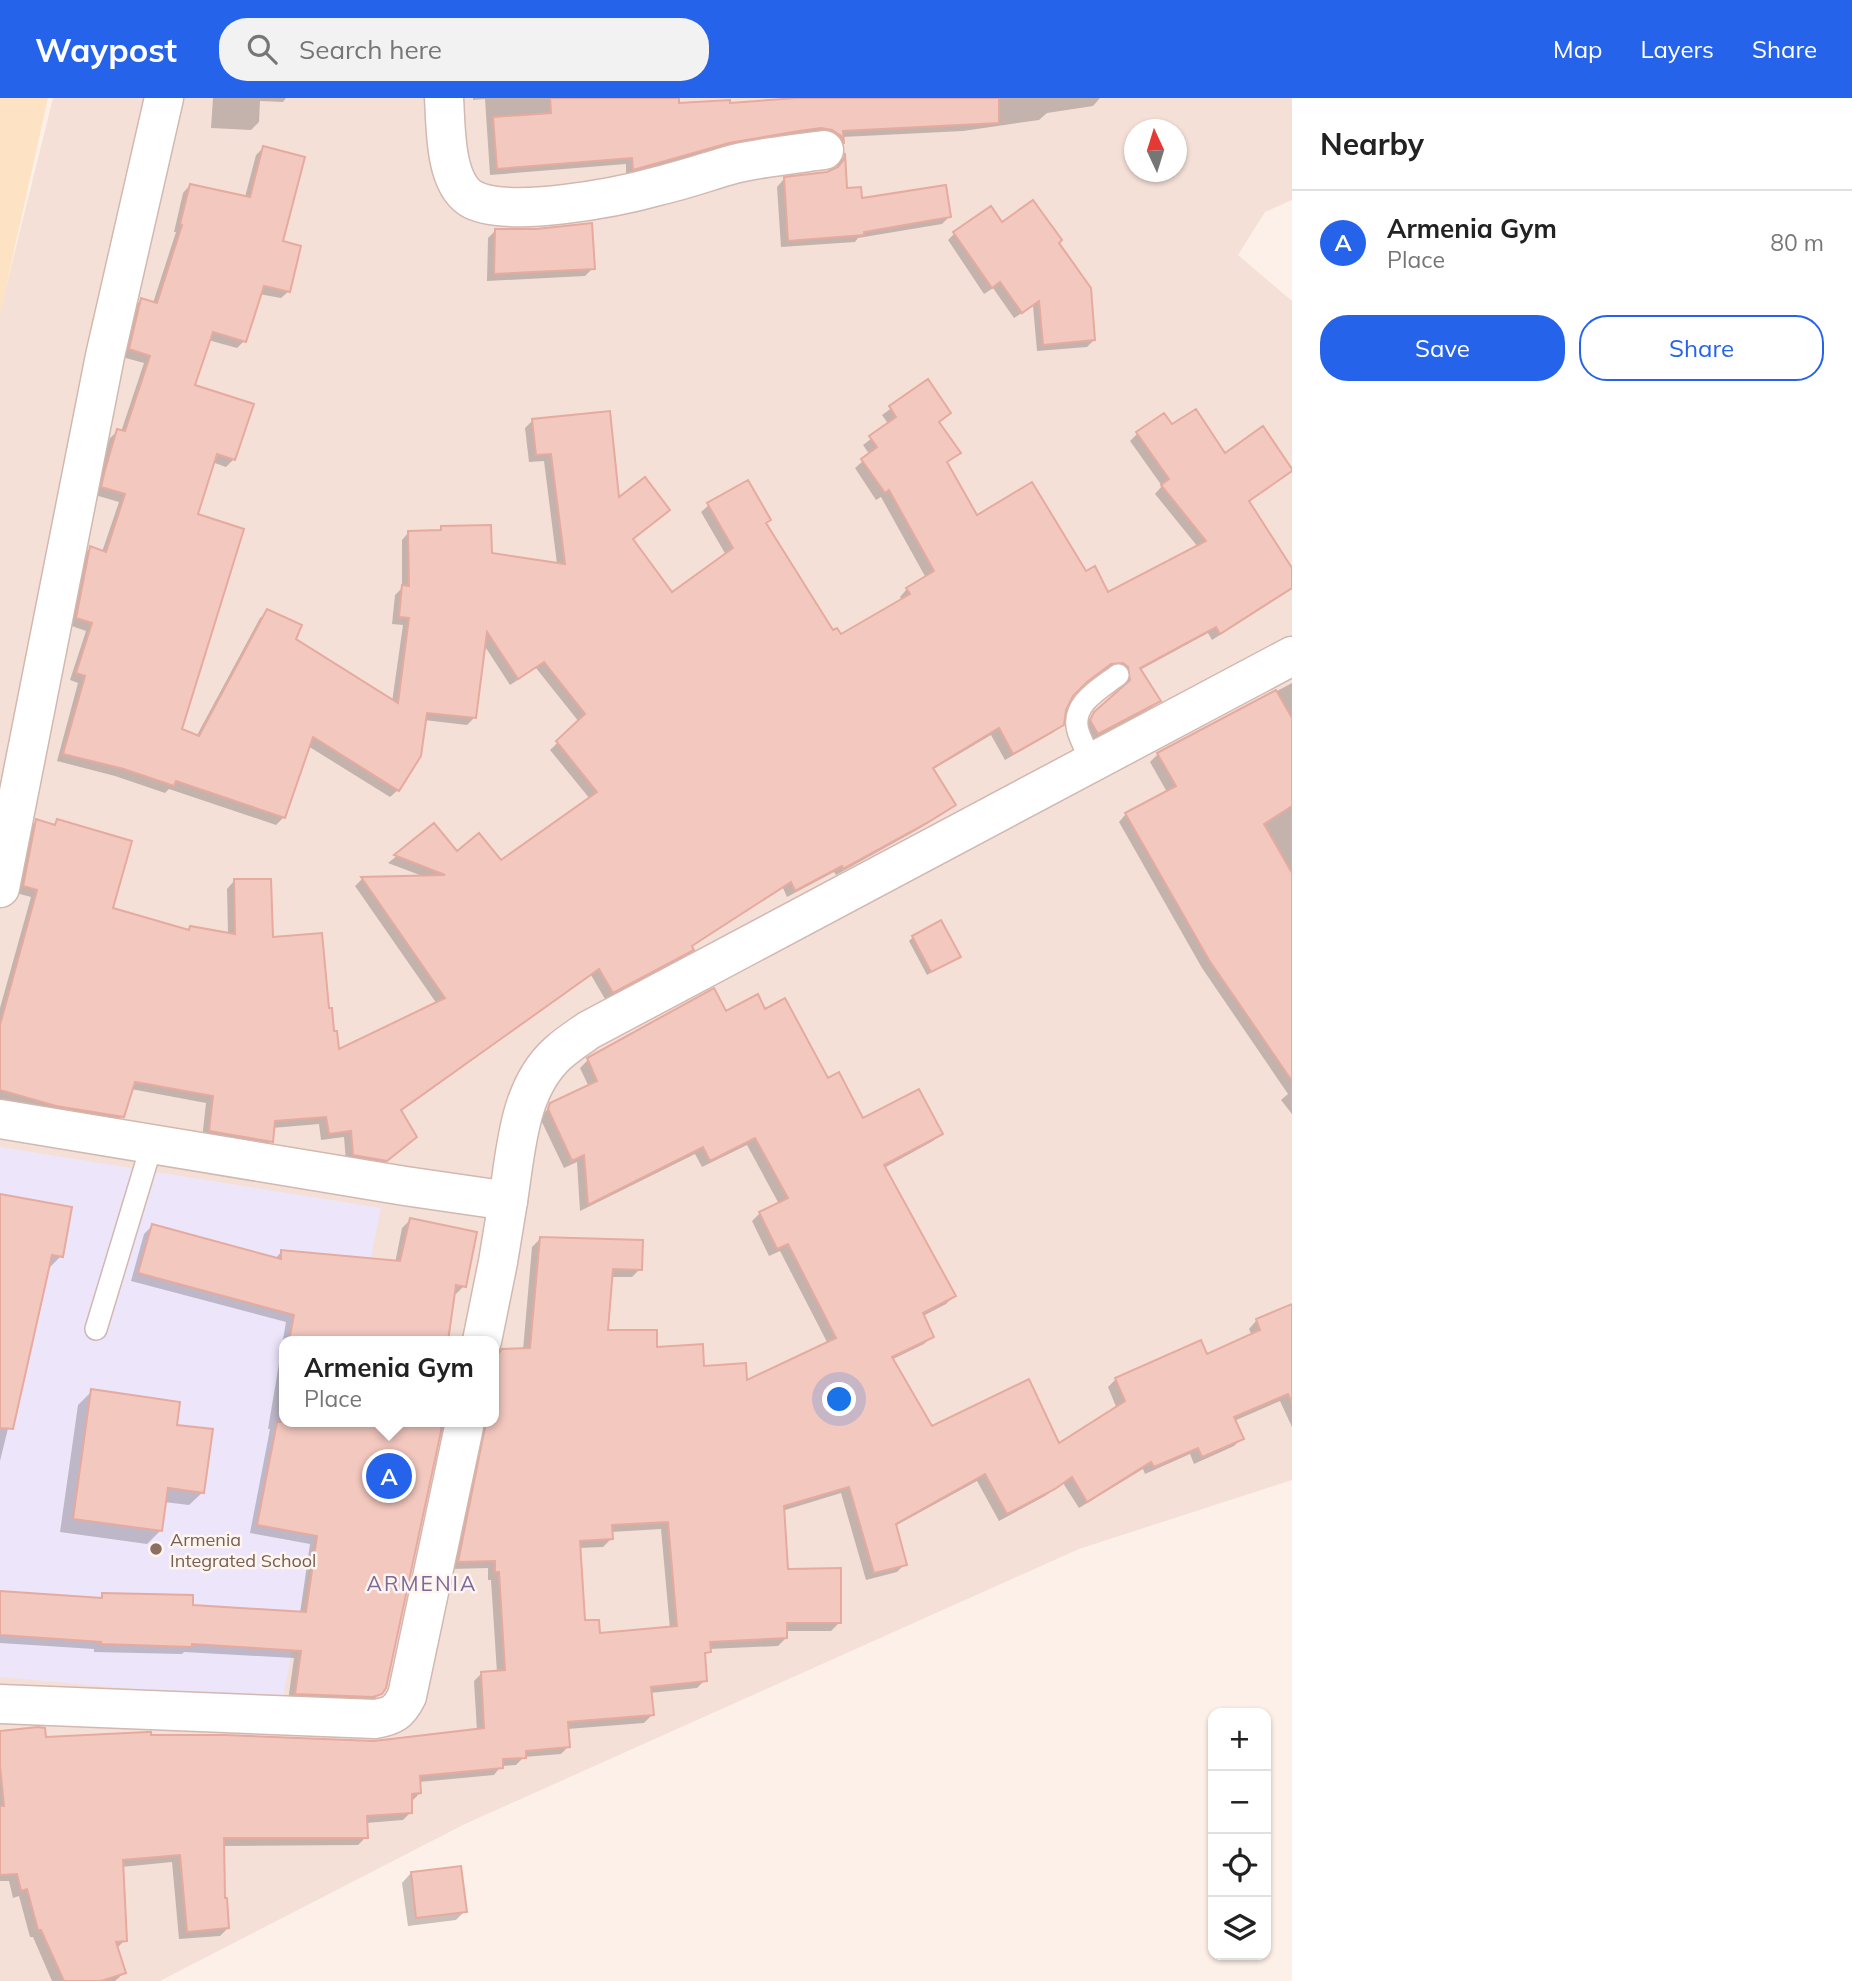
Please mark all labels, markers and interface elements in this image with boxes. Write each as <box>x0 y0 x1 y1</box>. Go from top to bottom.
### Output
search box <box>219 18 709 81</box>
text: Waypost <box>35 29 177 70</box>
icon: search <box>243 30 281 68</box>
text: Search here <box>299 33 442 66</box>
text: Map <box>1553 34 1602 64</box>
text: Layers <box>1640 34 1714 64</box>
text: Share <box>1752 34 1817 64</box>
north arrow <box>1124 119 1187 182</box>
text: Nearby <box>1320 125 1424 163</box>
text: Armenia Gym <box>1387 212 1557 245</box>
text: A <box>1334 228 1352 257</box>
text: 80 m <box>1770 228 1824 257</box>
text: Place <box>1387 245 1445 274</box>
button: Save <box>1320 315 1565 381</box>
button: Share <box>1579 315 1824 381</box>
popup <box>279 1336 499 1427</box>
text: Armenia Gym <box>304 1351 474 1384</box>
your location <box>822 1382 856 1416</box>
text: Place <box>304 1384 362 1413</box>
pin: A <box>366 1450 412 1502</box>
place label: Armenia Integrated School <box>170 1528 316 1572</box>
marker: Armenia Integrated School <box>148 1541 164 1557</box>
district label: ARMENIA <box>367 1570 477 1596</box>
map controls <box>1208 1708 1271 1960</box>
button: + <box>1208 1708 1271 1771</box>
button: − <box>1208 1771 1271 1834</box>
button: locate <box>1208 1834 1271 1897</box>
button: layers <box>1208 1897 1271 1960</box>

